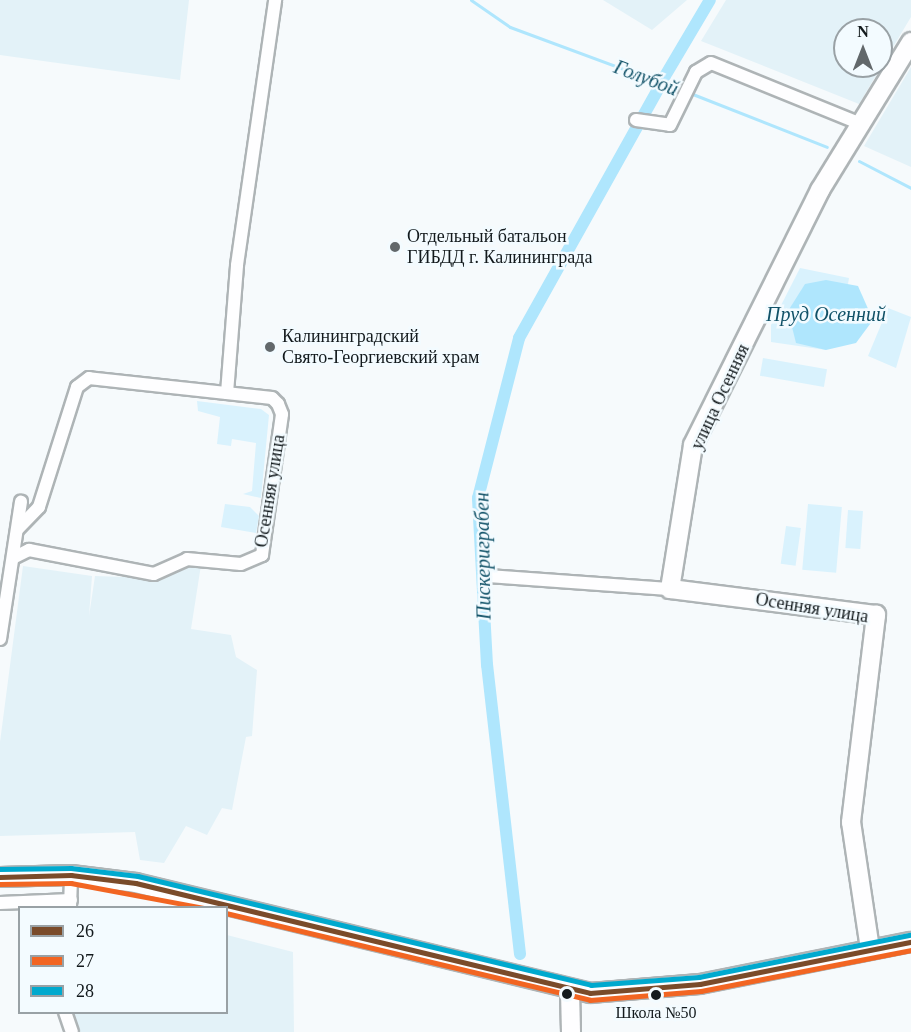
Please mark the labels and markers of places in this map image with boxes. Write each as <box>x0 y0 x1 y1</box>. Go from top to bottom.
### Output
place label: Отдельный батальон ГИБДД г. Калининграда <box>407 226 592 268</box>
marker: Отдельный батальон ГИБДД г. Калининграда <box>388 240 402 254</box>
place label: Калининградский Свято-Георгиевский храм <box>282 326 479 368</box>
marker: Калининградский Свято-Георгиевский храм <box>263 340 277 354</box>
unlabelled marker <box>561 988 573 1000</box>
marker: Школа №50 <box>650 989 662 1001</box>
place label: Школа №50 <box>615 1003 697 1023</box>

